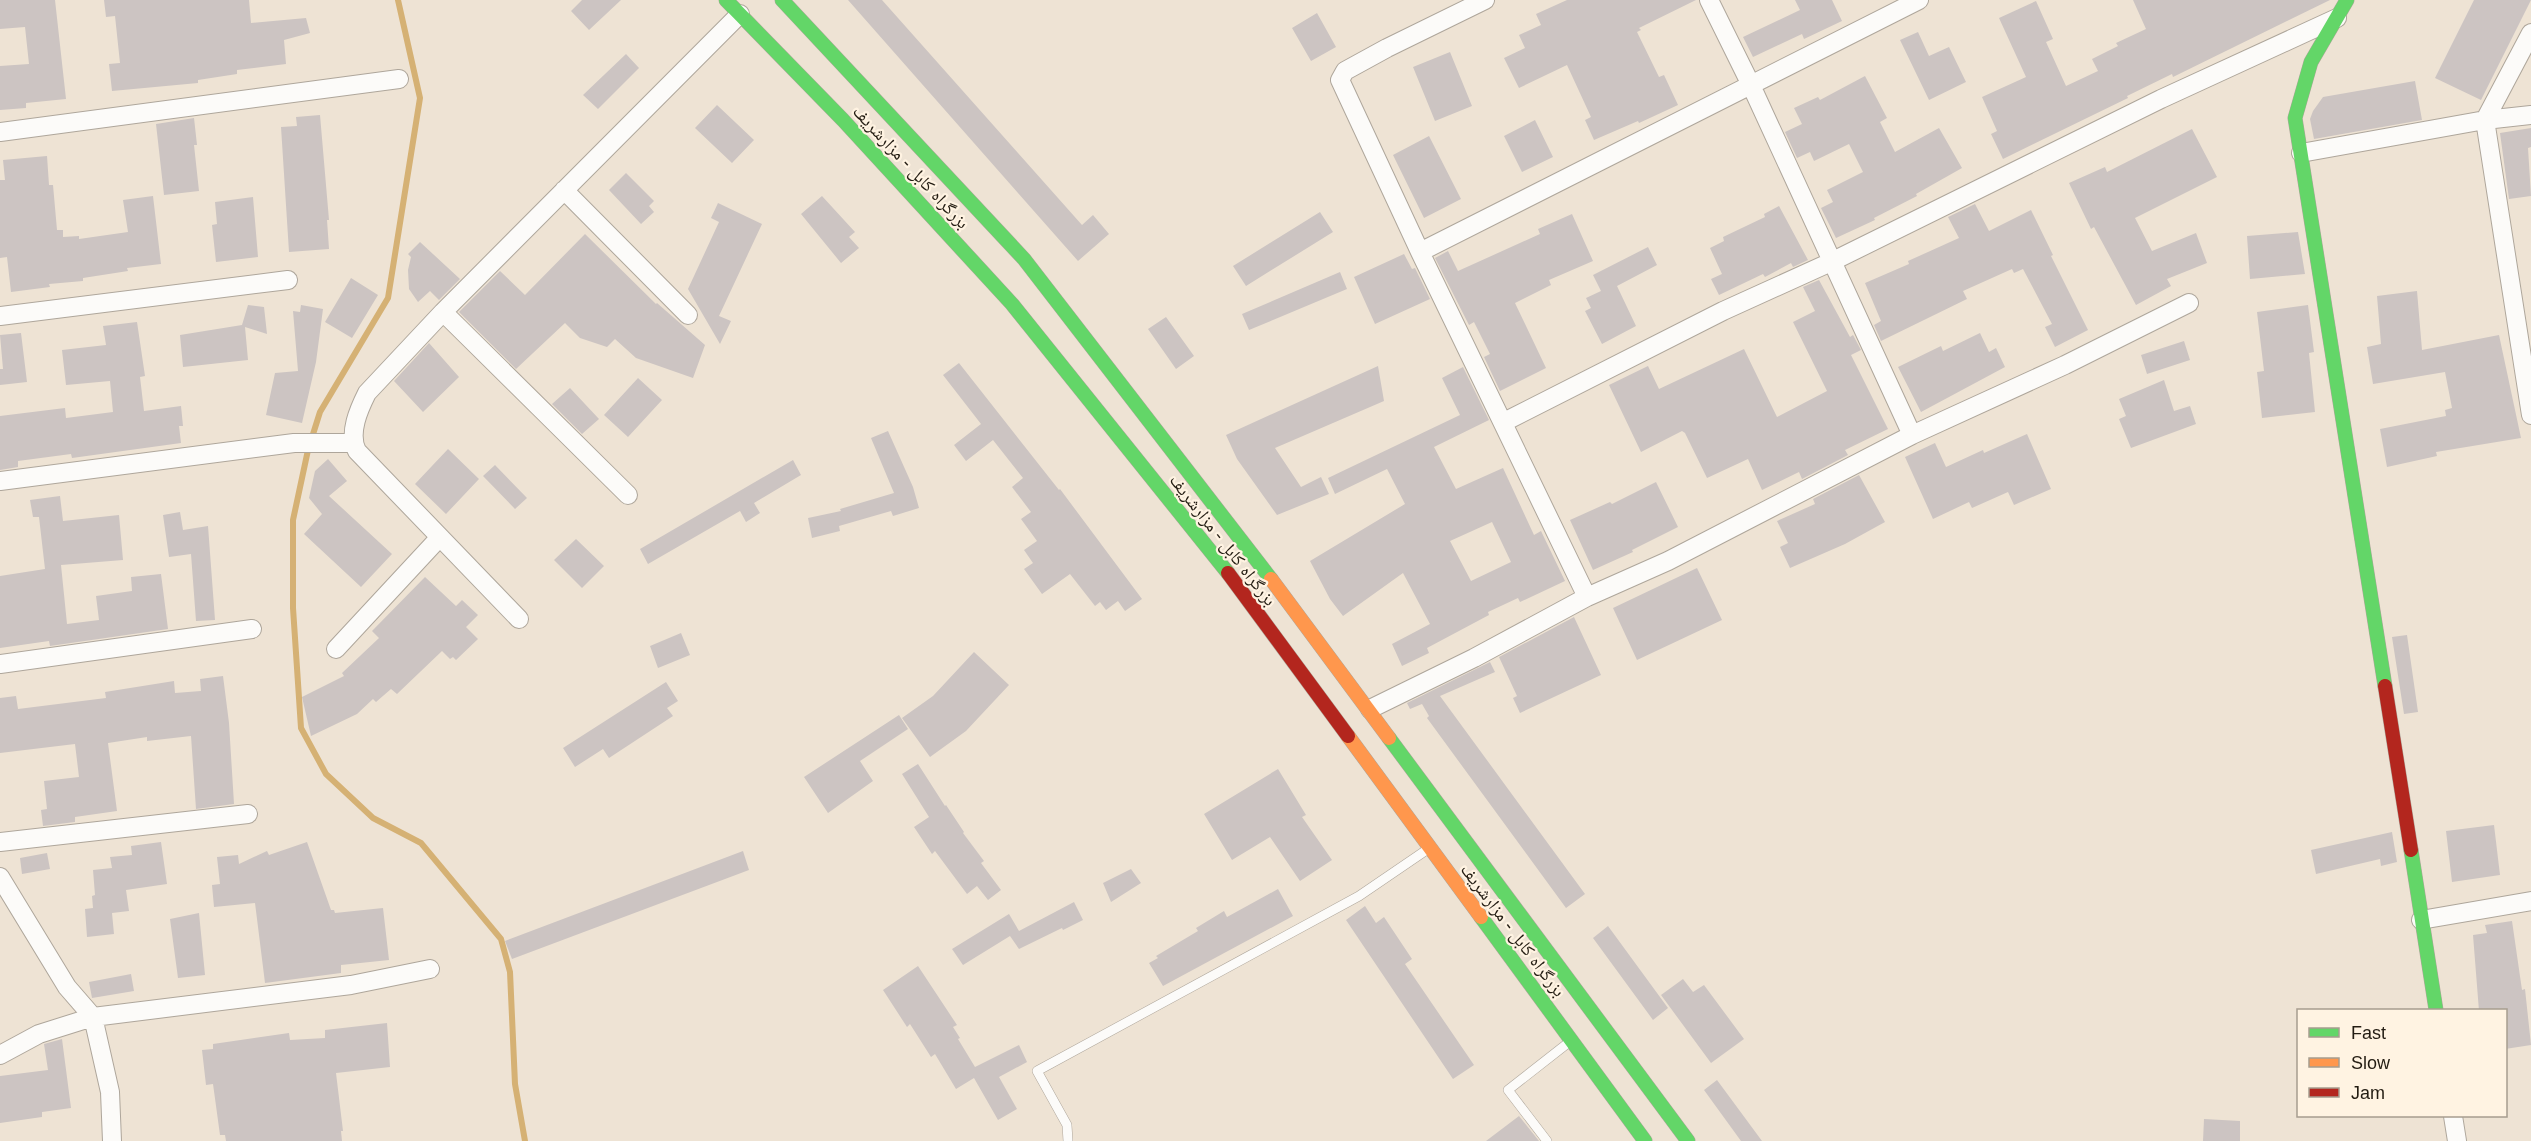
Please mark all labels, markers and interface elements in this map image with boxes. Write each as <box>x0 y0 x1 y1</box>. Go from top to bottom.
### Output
street label: بزرگراه کابل - مزارشریف <box>848 101 973 233</box>
street label: بزرگراه کابل - مزارشریف <box>1165 470 1280 610</box>
street label: بزرگراه کابل - مزارشریف <box>1456 860 1569 1001</box>
legend <box>2297 1009 2507 1117</box>
text: Fast <box>2351 1023 2386 1043</box>
text: Slow <box>2351 1053 2391 1073</box>
text: Jam <box>2351 1083 2385 1103</box>

